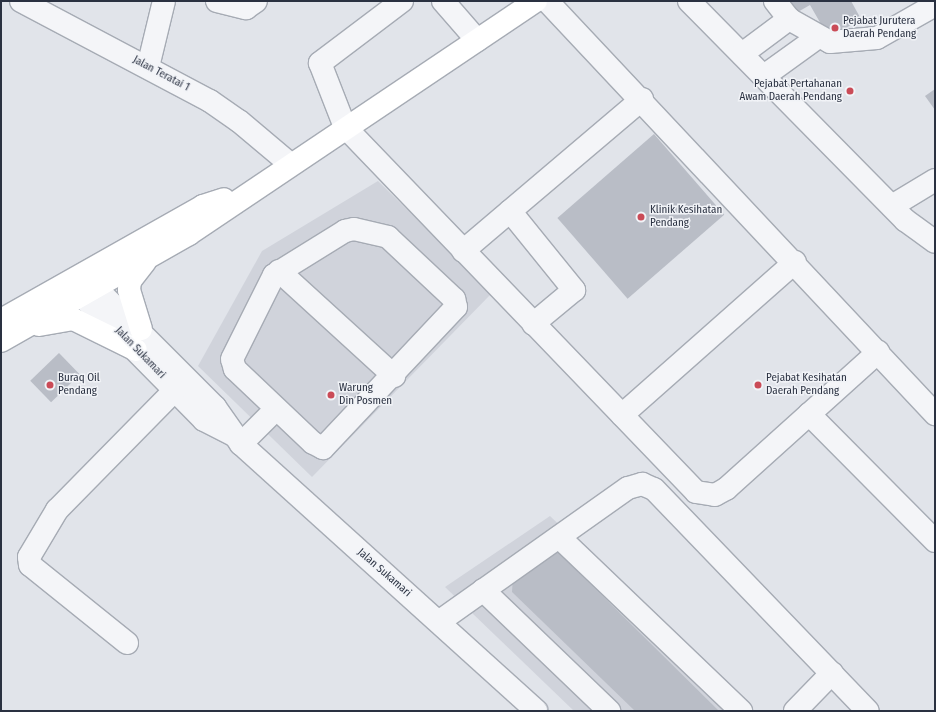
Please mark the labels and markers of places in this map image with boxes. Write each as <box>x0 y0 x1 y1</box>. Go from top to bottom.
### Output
place label: Pejabat Jurutera Daerah Pendang <box>843 15 916 41</box>
marker: Pejabat Jurutera Daerah Pendang <box>830 23 840 33</box>
place label: Pejabat Pertahanan Awam Daerah Pendang <box>739 78 842 104</box>
marker: Pejabat Pertahanan Awam Daerah Pendang <box>845 86 855 96</box>
place label: Klinik Kesihatan Pendang <box>650 204 722 230</box>
marker: Klinik Kesihatan Pendang <box>635 211 647 223</box>
place label: Buraq Oil Pendang <box>58 372 100 398</box>
place label: Pejabat Kesihatan Daerah Pendang <box>766 372 847 398</box>
marker: Buraq Oil Pendang <box>45 380 55 390</box>
marker: Pejabat Kesihatan Daerah Pendang <box>753 380 763 390</box>
place label: Warung Din Posmen <box>339 382 392 408</box>
marker: Warung Din Posmen <box>326 390 336 400</box>

